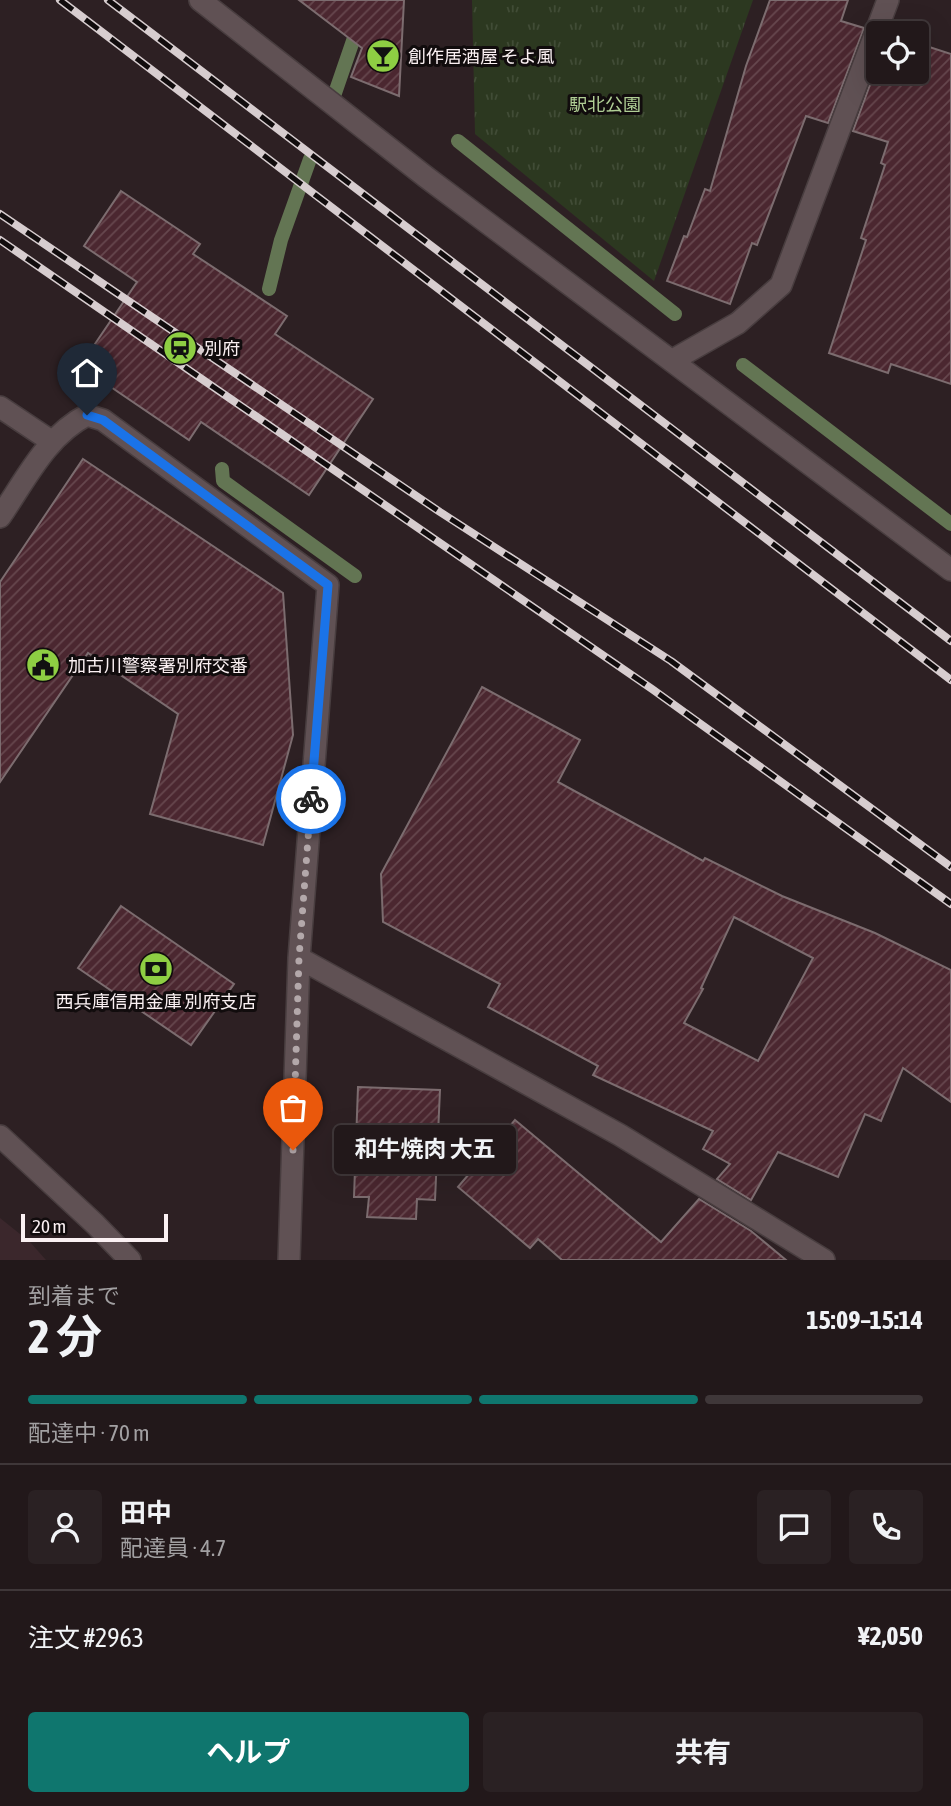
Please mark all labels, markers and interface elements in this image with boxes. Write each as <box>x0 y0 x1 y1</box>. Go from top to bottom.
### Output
map controls <box>866 21 929 84</box>
button: locate <box>866 21 929 84</box>
bar icon: 創作居酒屋 そよ風 <box>364 37 402 75</box>
place label: 創作居酒屋 そよ風 <box>408 46 554 67</box>
park label: 駅北公園 <box>569 94 641 115</box>
station icon: 別府 <box>161 329 199 367</box>
place label: 別府 <box>204 338 240 359</box>
pin <box>57 343 117 415</box>
icon: home <box>68 354 106 392</box>
public building icon: 加古川警察署別府交番 <box>24 646 62 684</box>
place label: 加古川警察署別府交番 <box>68 655 248 676</box>
courier <box>276 764 346 834</box>
icon: bike <box>292 780 330 818</box>
bank icon: 西兵庫信用金庫 別府支店 <box>137 950 175 988</box>
place label: 西兵庫信用金庫 別府支店 <box>56 991 256 1012</box>
pin <box>263 1078 323 1150</box>
icon: bag <box>274 1089 312 1127</box>
callout: 和牛焼肉 大五 <box>335 1126 517 1174</box>
text: 和牛焼肉 大五 <box>354 1136 496 1162</box>
scale bar <box>21 1211 168 1243</box>
text: 20 m <box>32 1215 66 1237</box>
text: 到着まで <box>28 1283 120 1309</box>
text: 15:09–15:14 <box>806 1305 923 1335</box>
text: 2 分 <box>28 1310 102 1363</box>
text: 配達中 · 70 m <box>28 1420 150 1446</box>
button: person <box>28 1490 102 1564</box>
button: chat <box>757 1490 831 1564</box>
button: phone <box>849 1490 923 1564</box>
text: 田中 <box>120 1498 172 1528</box>
text: 配達員 · 4.7 <box>120 1535 226 1561</box>
text: ¥2,050 <box>858 1621 923 1651</box>
text: 注文 #2963 <box>28 1623 144 1653</box>
button: ヘルプ <box>28 1712 469 1792</box>
button: 共有 <box>483 1712 923 1792</box>

